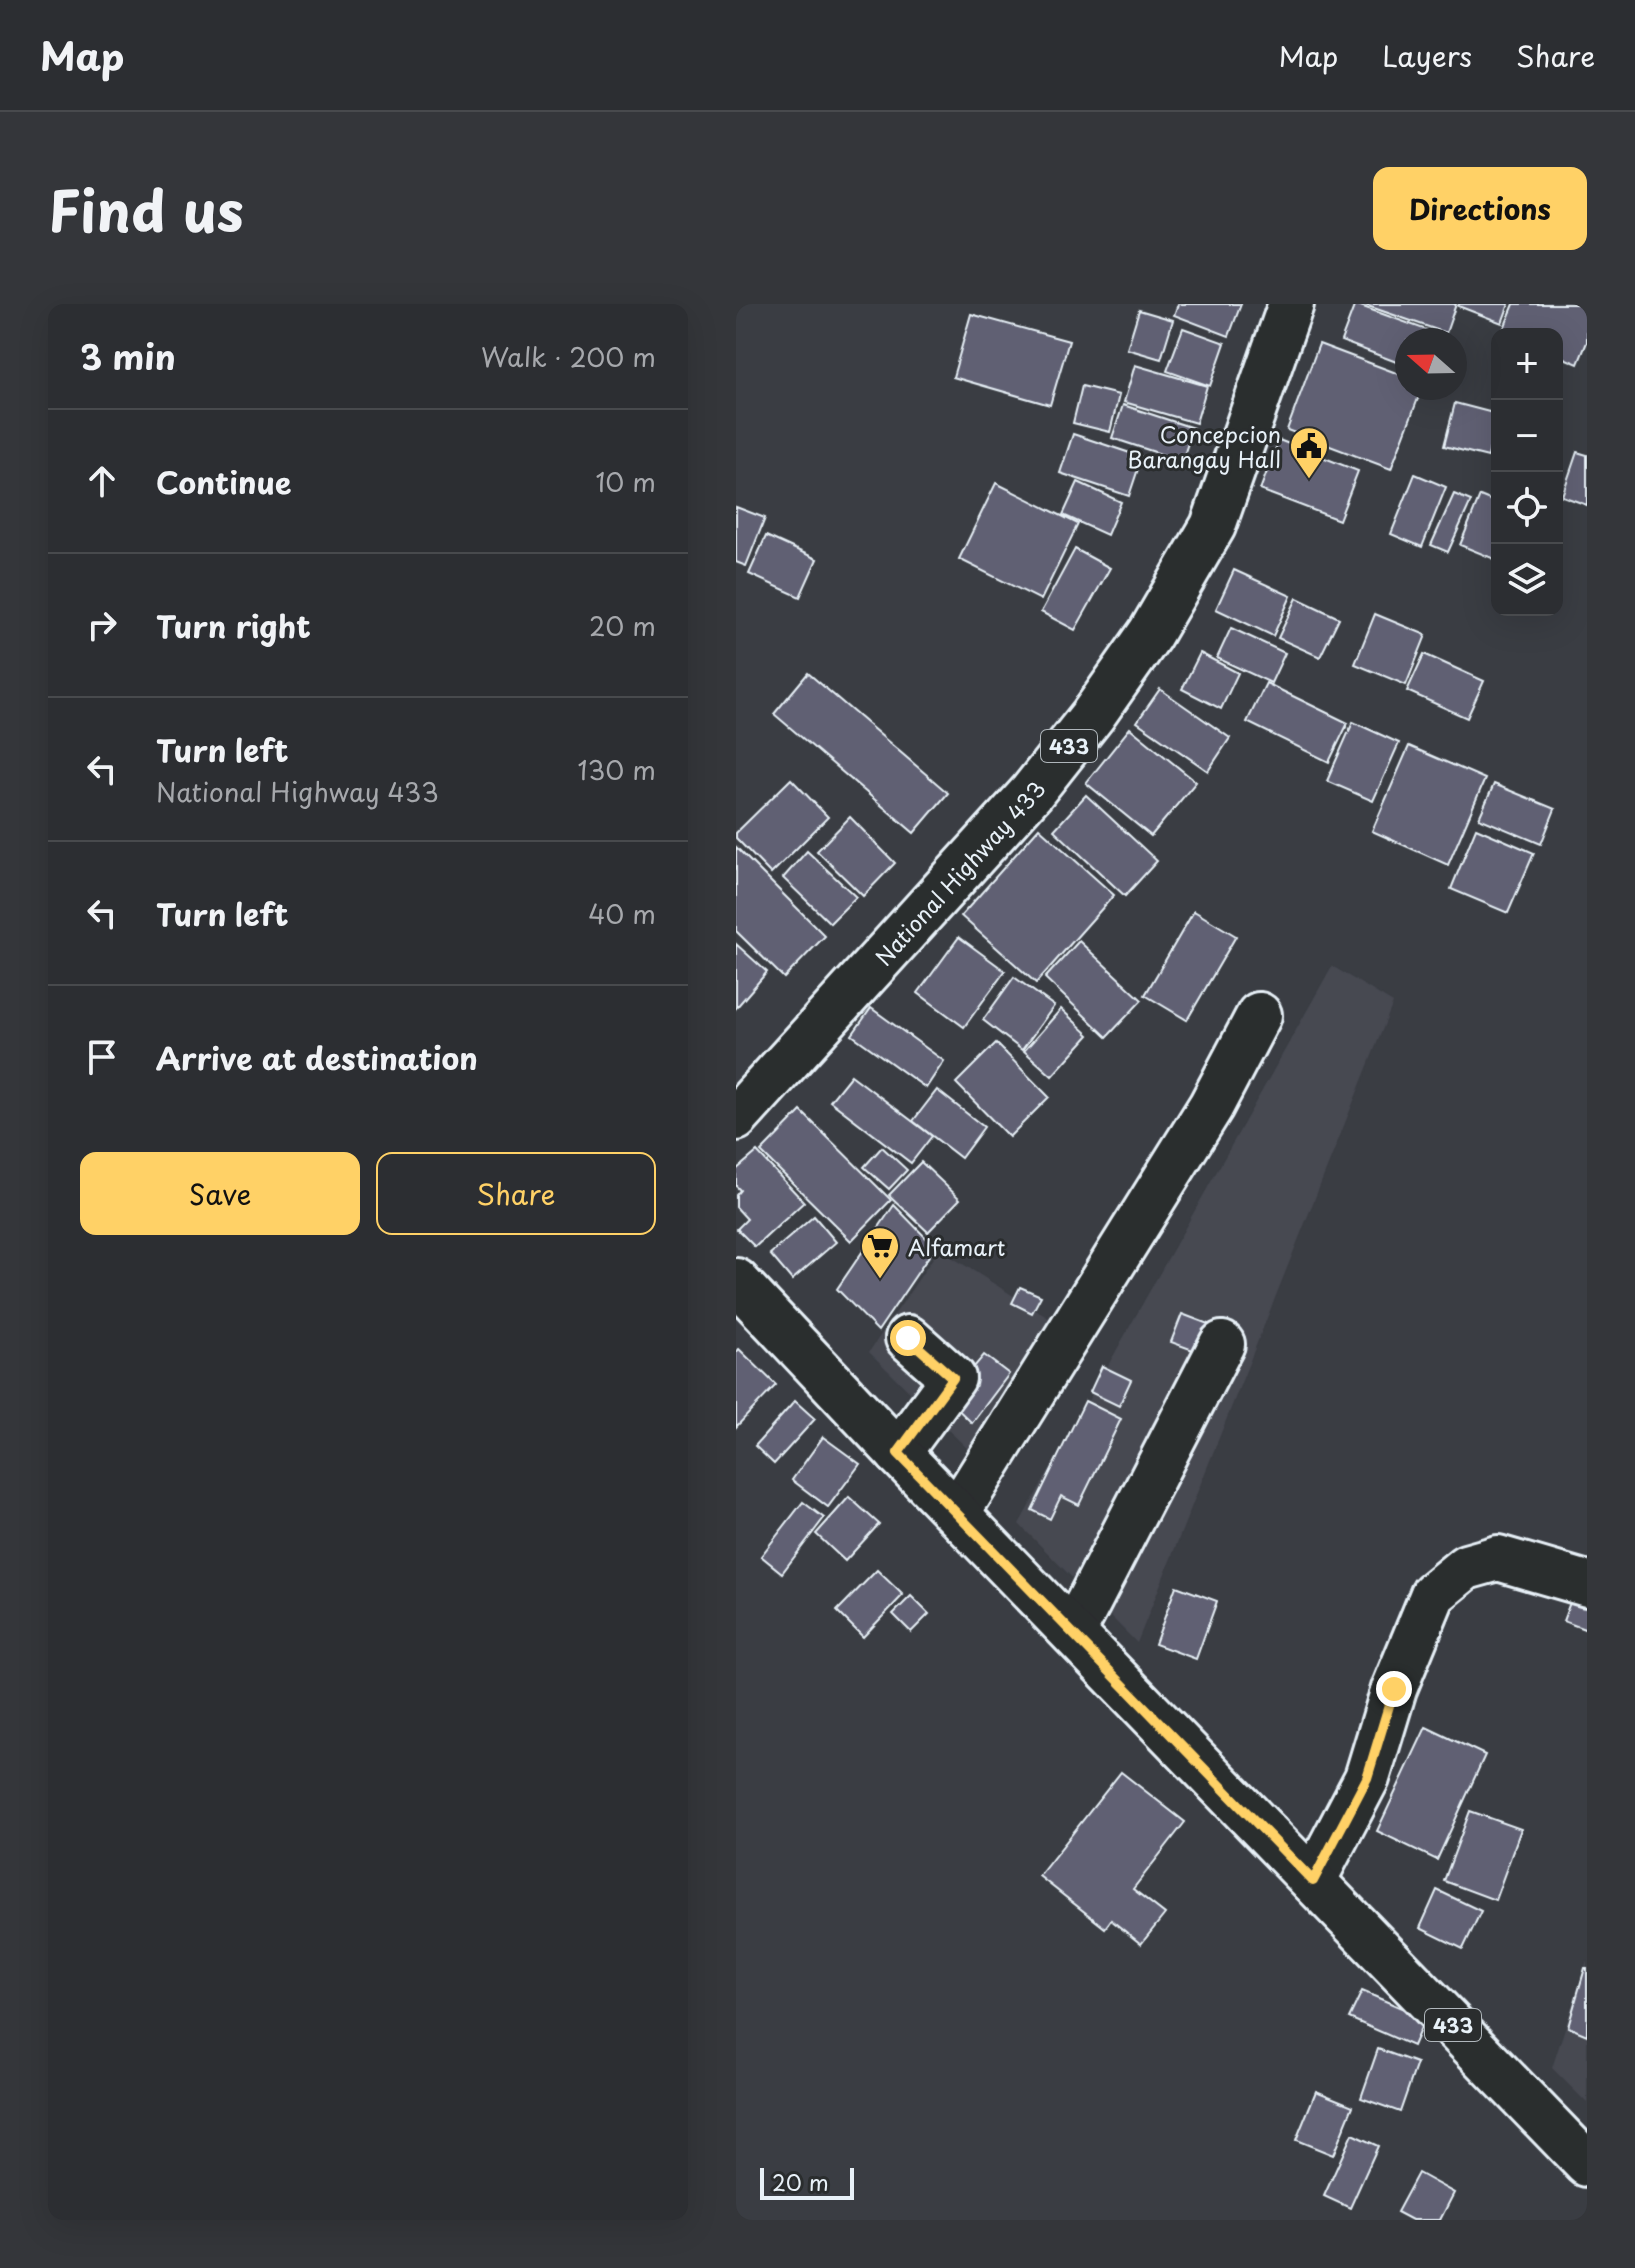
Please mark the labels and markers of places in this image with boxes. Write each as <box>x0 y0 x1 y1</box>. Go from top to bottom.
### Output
place label: Concepcion Barangay Hall <box>1127 417 1281 475</box>
public building icon: Concepcion Barangay Hall <box>1288 425 1330 480</box>
supermarket icon: Alfamart <box>859 1225 901 1280</box>
place label: Alfamart <box>908 1230 1005 1263</box>

